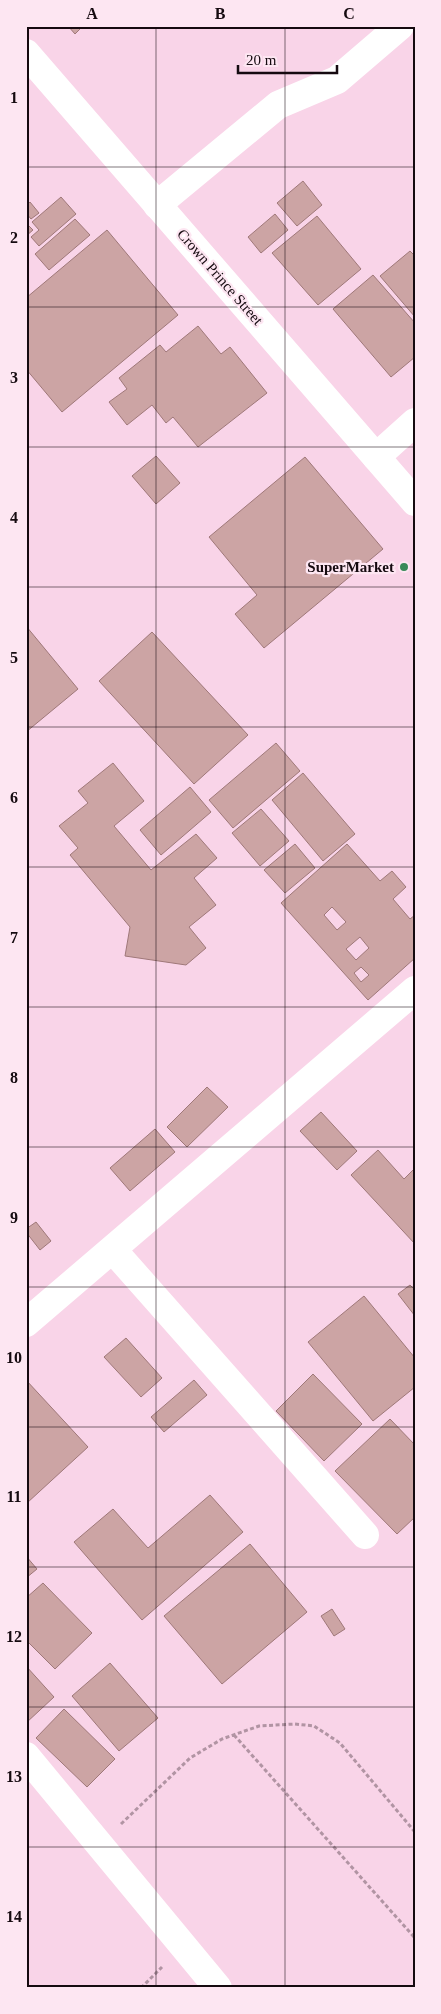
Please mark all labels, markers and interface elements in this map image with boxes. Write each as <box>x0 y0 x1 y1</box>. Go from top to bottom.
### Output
text: A <box>86 5 98 22</box>
text: B <box>215 5 226 22</box>
text: C <box>343 5 355 22</box>
scale bar <box>238 42 337 74</box>
text: 20 m <box>246 52 277 68</box>
text: 1 <box>10 89 18 106</box>
street label: Crown Prince Street <box>174 226 266 329</box>
text: 2 <box>10 229 18 246</box>
text: 3 <box>10 369 18 386</box>
text: 4 <box>10 509 18 526</box>
place label: SuperMarket <box>307 559 394 575</box>
marker: SuperMarket <box>398 561 410 573</box>
text: 5 <box>10 649 18 666</box>
text: 6 <box>10 789 18 806</box>
text: 7 <box>10 929 18 946</box>
text: 8 <box>10 1069 18 1086</box>
text: 9 <box>10 1209 18 1226</box>
text: 10 <box>6 1349 22 1366</box>
text: 11 <box>6 1488 22 1505</box>
text: 12 <box>6 1628 22 1645</box>
text: 13 <box>6 1768 22 1785</box>
text: 14 <box>6 1908 22 1925</box>

